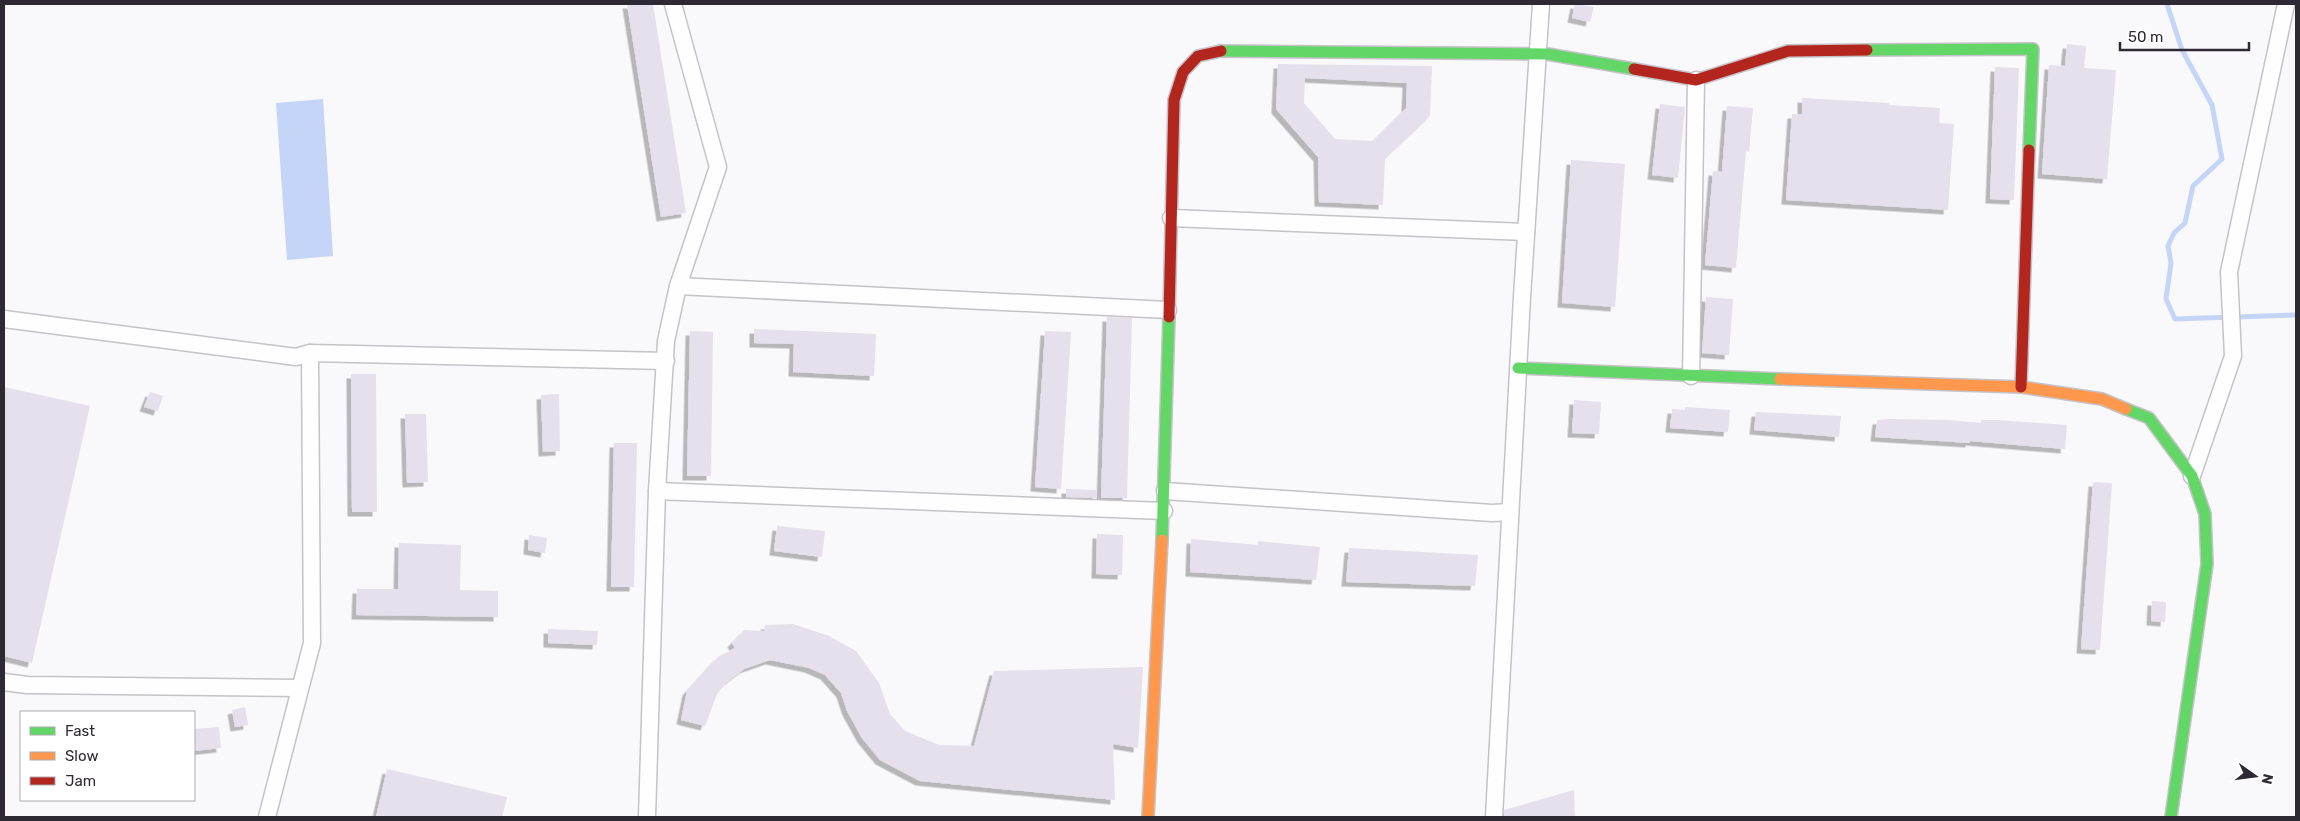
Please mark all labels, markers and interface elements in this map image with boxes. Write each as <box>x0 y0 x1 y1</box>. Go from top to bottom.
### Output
scale bar <box>2120 20 2249 52</box>
text: 50 m <box>2128 28 2163 46</box>
legend <box>20 711 195 801</box>
text: Fast <box>65 722 95 740</box>
text: Slow <box>65 747 98 765</box>
north arrow <box>2230 751 2280 801</box>
text: Jam <box>65 772 96 790</box>
text: N <box>2258 772 2277 786</box>

